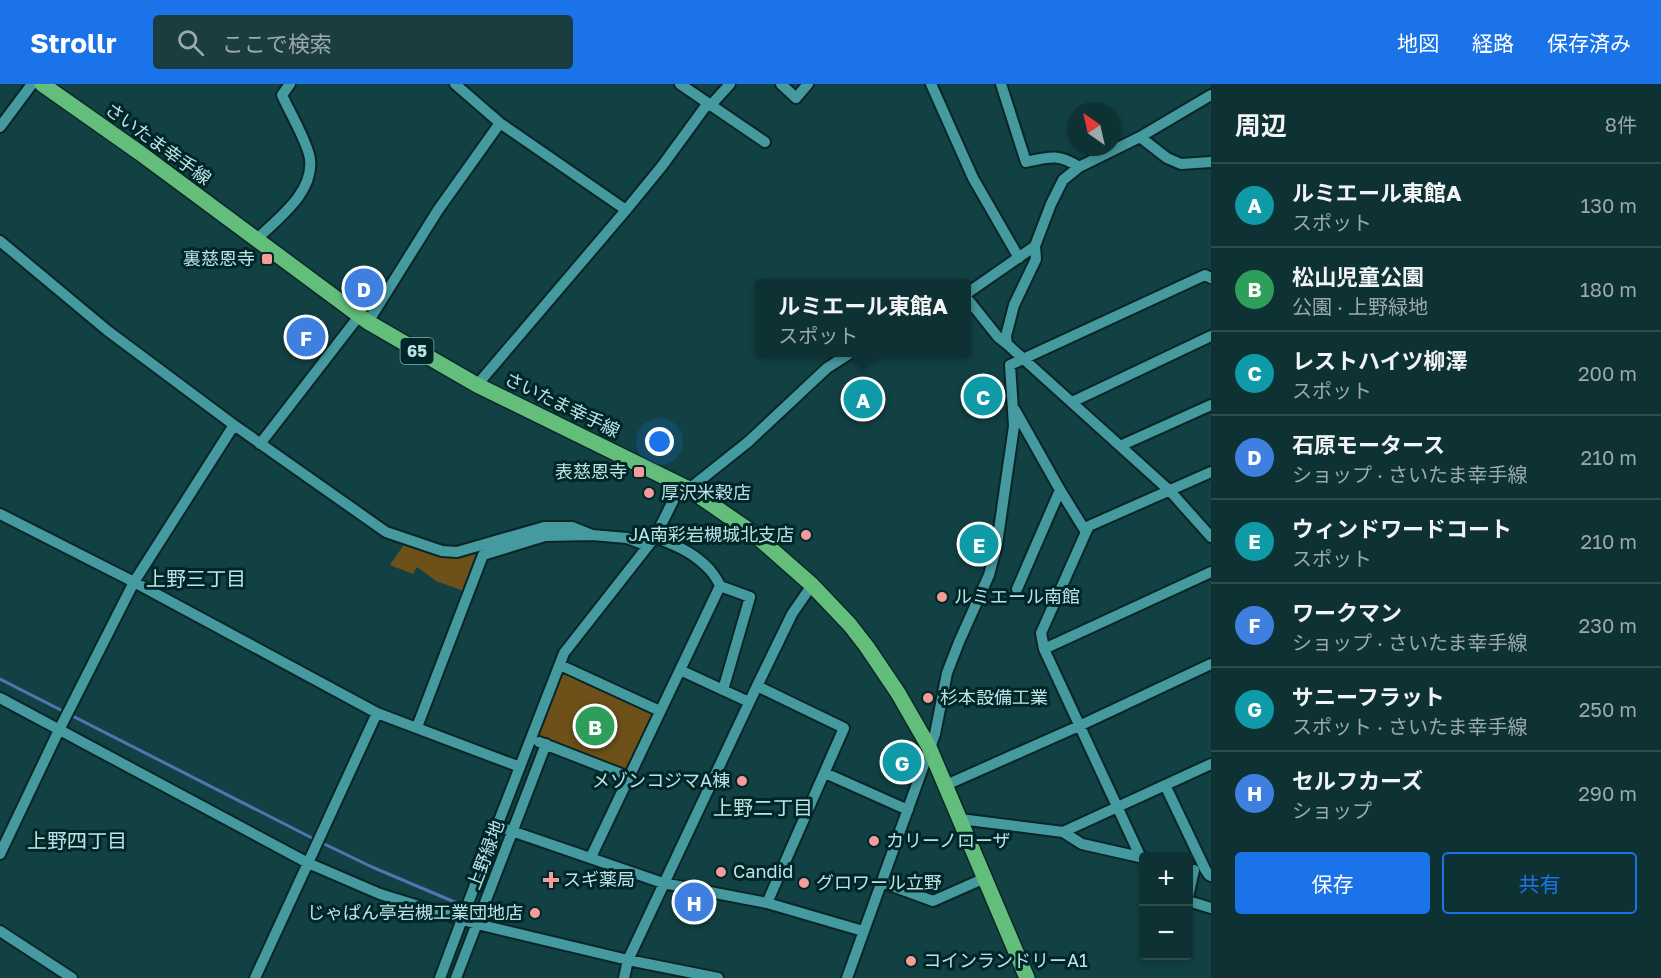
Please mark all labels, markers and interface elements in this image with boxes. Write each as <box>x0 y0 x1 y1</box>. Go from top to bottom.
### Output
search box <box>153 15 573 69</box>
text: Strollr <box>30 26 117 59</box>
icon: search <box>174 26 207 59</box>
text: ここで検索 <box>222 30 332 57</box>
text: 地図 <box>1397 30 1439 56</box>
text: 経路 <box>1472 30 1514 56</box>
text: 保存済み <box>1547 30 1631 56</box>
street label: さいたま幸手線 <box>101 97 216 189</box>
north arrow <box>1067 102 1121 156</box>
text: 周辺 <box>1235 110 1287 141</box>
text: 8件 <box>1605 112 1637 136</box>
text: ルミエール東館A <box>1292 179 1462 206</box>
text: A <box>1247 193 1262 217</box>
text: 130 m <box>1581 193 1637 217</box>
text: スポット <box>1292 210 1372 234</box>
place label: 裏慈恩寺 <box>183 247 255 269</box>
marker: 裏慈恩寺 <box>260 252 274 266</box>
text: 松山児童公園 <box>1292 263 1424 290</box>
pin: D <box>344 266 384 310</box>
text: B <box>1247 277 1262 301</box>
text: 180 m <box>1580 277 1637 301</box>
popup <box>755 279 971 357</box>
text: ルミエール東館A <box>778 292 948 319</box>
text: 公園 · 上野緑地 <box>1292 294 1428 318</box>
pin: F <box>286 314 326 360</box>
text: スポット <box>778 323 858 347</box>
road number: 65 <box>400 338 434 364</box>
text: レストハイツ柳澤 <box>1292 347 1468 374</box>
text: C <box>1247 361 1262 385</box>
text: 200 m <box>1578 361 1637 385</box>
street label: さいたま幸手線 <box>501 367 624 441</box>
pin: C <box>964 374 1002 418</box>
pin: A <box>844 376 882 422</box>
text: スポット <box>1292 378 1372 402</box>
your location <box>645 427 674 456</box>
text: 石原モータース <box>1292 431 1445 458</box>
text: D <box>1247 445 1262 469</box>
text: 210 m <box>1581 445 1637 469</box>
place label: 表慈恩寺 <box>555 460 627 482</box>
text: ショップ · さいたま幸手線 <box>1292 462 1527 486</box>
marker: 表慈恩寺 <box>632 465 646 479</box>
place label: 厚沢米穀店 <box>661 481 751 503</box>
marker: 厚沢米穀店 <box>642 486 656 500</box>
text: ウィンドワードコート <box>1292 515 1512 542</box>
pin: E <box>960 522 998 566</box>
place label: JA南彩岩槻城北支店 <box>628 523 794 545</box>
marker: JA南彩岩槻城北支店 <box>799 528 813 542</box>
text: E <box>1248 529 1261 553</box>
text: 210 m <box>1581 529 1637 553</box>
text: スポット <box>1292 546 1372 570</box>
district label: 上野三丁目 <box>146 566 246 590</box>
place label: ルミエール南館 <box>954 585 1080 607</box>
marker: ルミエール南館 <box>935 590 949 604</box>
text: ワークマン <box>1292 599 1402 626</box>
text: F <box>1249 613 1260 637</box>
text: 230 m <box>1579 613 1637 637</box>
text: ショップ · さいたま幸手線 <box>1292 630 1527 654</box>
text: サニーフラット <box>1292 683 1445 710</box>
place label: 杉本設備工業 <box>940 686 1048 708</box>
marker: 杉本設備工業 <box>921 691 935 705</box>
text: G <box>1247 697 1262 721</box>
text: 250 m <box>1579 697 1637 721</box>
pin: B <box>576 704 614 748</box>
text: スポット · さいたま幸手線 <box>1292 714 1527 738</box>
pin: G <box>882 740 922 784</box>
text: セルフカーズ <box>1292 767 1423 794</box>
place label: メゾンコジマA棟 <box>592 769 730 791</box>
marker: メゾンコジマA棟 <box>735 774 749 788</box>
text: H <box>1247 781 1262 805</box>
text: 290 m <box>1578 781 1637 805</box>
district label: 上野二丁目 <box>713 795 813 819</box>
text: ショップ <box>1292 798 1372 822</box>
street label: 上野緑地 <box>462 817 508 892</box>
district label: 上野四丁目 <box>27 828 127 852</box>
place label: カリーノローザ <box>886 829 1011 851</box>
marker: カリーノローザ <box>867 834 881 848</box>
map controls <box>1139 852 1193 960</box>
button: + <box>1139 852 1193 906</box>
button: 保存 <box>1235 852 1430 914</box>
button: 共有 <box>1442 852 1637 914</box>
place label: Candid <box>733 860 793 882</box>
marker: Candid <box>714 865 728 879</box>
place label: スギ薬局 <box>563 868 635 890</box>
place label: グロワール立野 <box>816 871 942 893</box>
marker: スギ薬局 <box>544 873 558 887</box>
marker: グロワール立野 <box>797 876 811 890</box>
pin: H <box>674 880 714 924</box>
place label: じゃぱん亭岩槻工業団地店 <box>307 901 523 923</box>
marker: じゃぱん亭岩槻工業団地店 <box>528 906 542 920</box>
button: − <box>1139 906 1193 960</box>
place label: コインランドリーA1 <box>923 949 1088 971</box>
marker: コインランドリーA1 <box>904 954 918 968</box>

